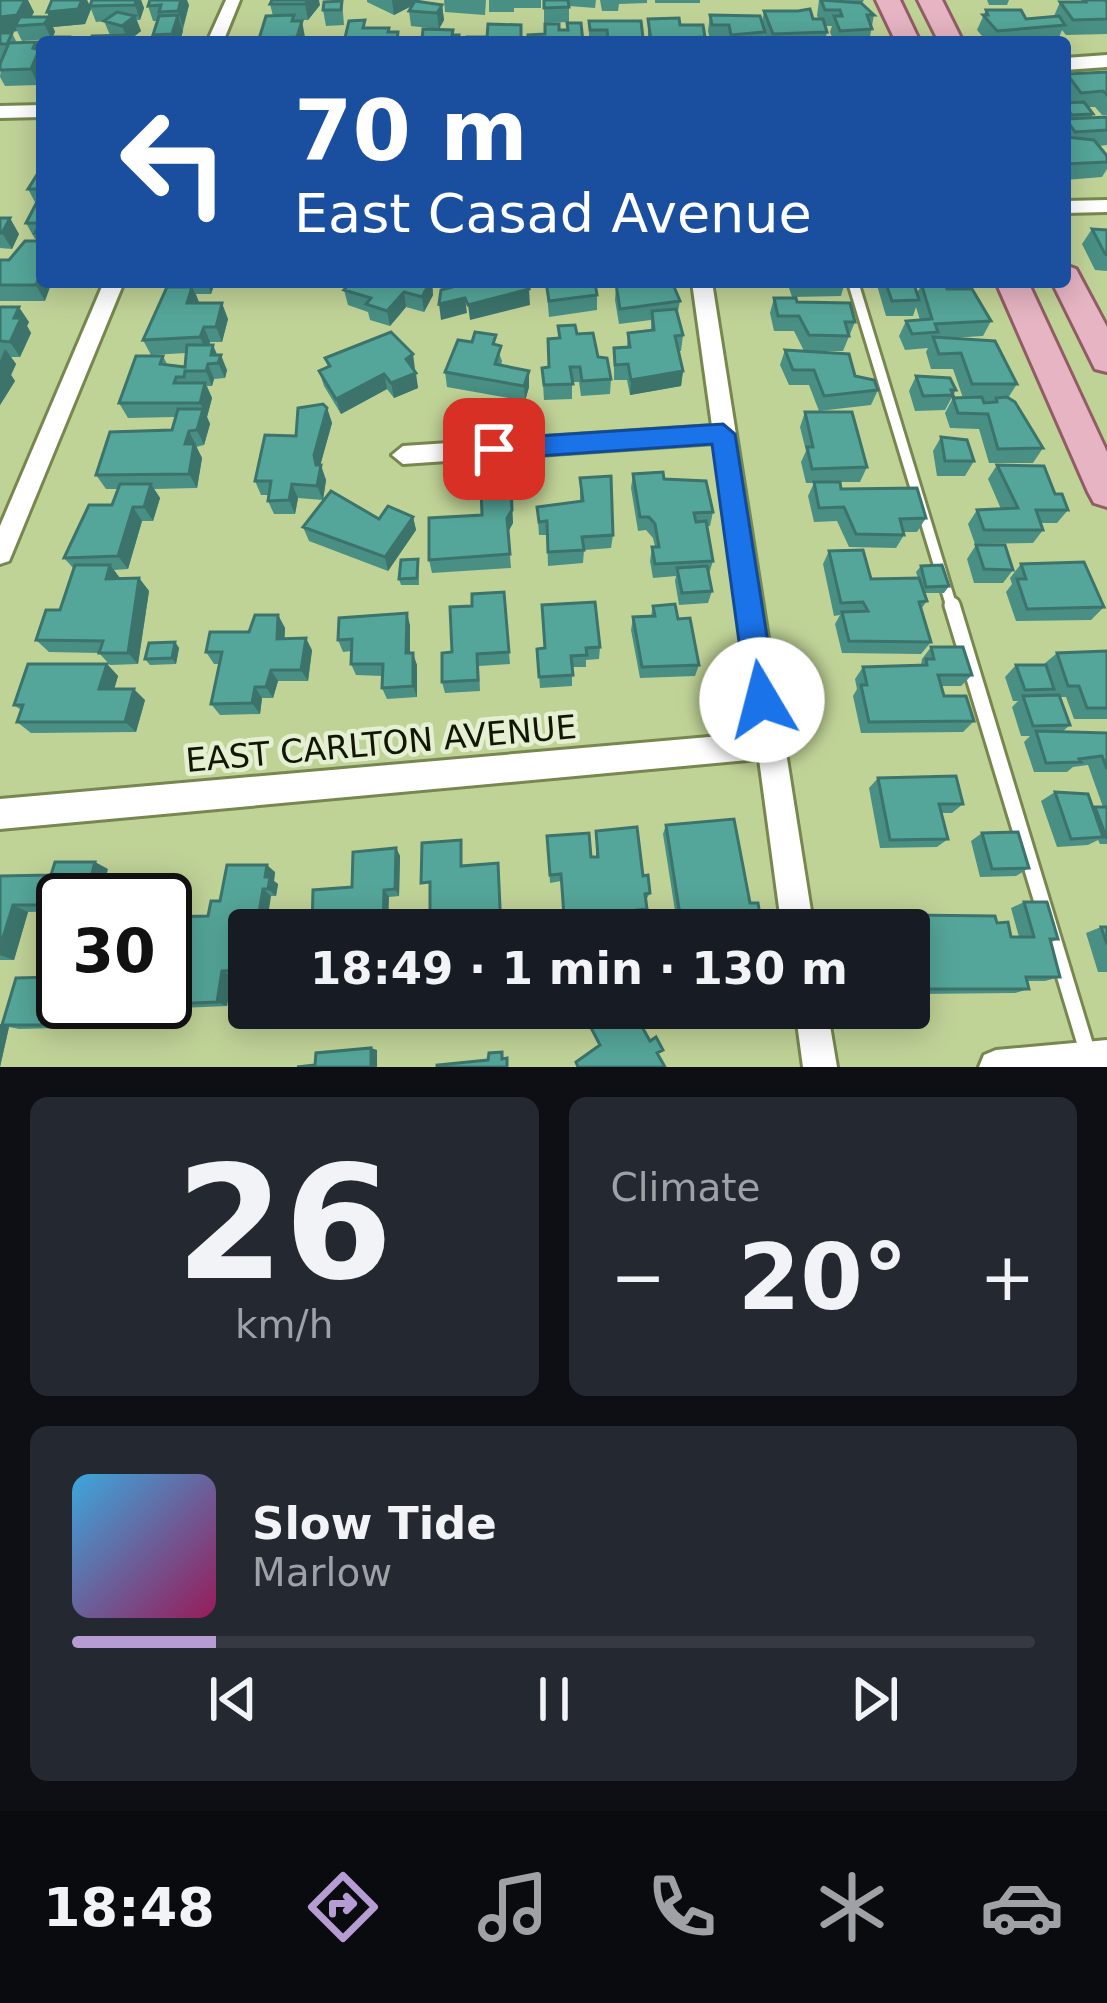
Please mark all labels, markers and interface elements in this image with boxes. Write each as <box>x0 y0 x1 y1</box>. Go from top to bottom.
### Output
text: 70 m <box>294 82 528 180</box>
icon: left <box>96 84 252 240</box>
text: East Casad Avenue <box>294 182 812 245</box>
pin <box>443 398 545 500</box>
icon: arrive <box>461 416 527 482</box>
position arrow <box>699 637 825 763</box>
street label: EAST CARLTON AVENUE <box>184 707 578 780</box>
speed limit sign: 30 <box>36 873 192 1029</box>
text: 18:49 · 1 min · 130 m <box>310 942 848 995</box>
text: 26 <box>176 1133 393 1315</box>
text: Climate <box>611 1165 761 1210</box>
text: 20° <box>738 1225 908 1330</box>
text: − <box>611 1239 666 1316</box>
text: + <box>980 1239 1035 1316</box>
text: km/h <box>235 1302 333 1347</box>
text: Slow Tide <box>252 1497 497 1550</box>
text: Marlow <box>252 1550 392 1595</box>
icon: previous <box>200 1666 266 1732</box>
icon: pause <box>521 1666 587 1732</box>
icon: next <box>842 1666 908 1732</box>
icon: directions <box>301 1865 385 1949</box>
icon: music <box>471 1865 555 1949</box>
icon: phone <box>640 1865 724 1949</box>
icon: climate <box>810 1865 894 1949</box>
icon: car <box>980 1865 1064 1949</box>
text: 18:48 <box>43 1876 215 1939</box>

